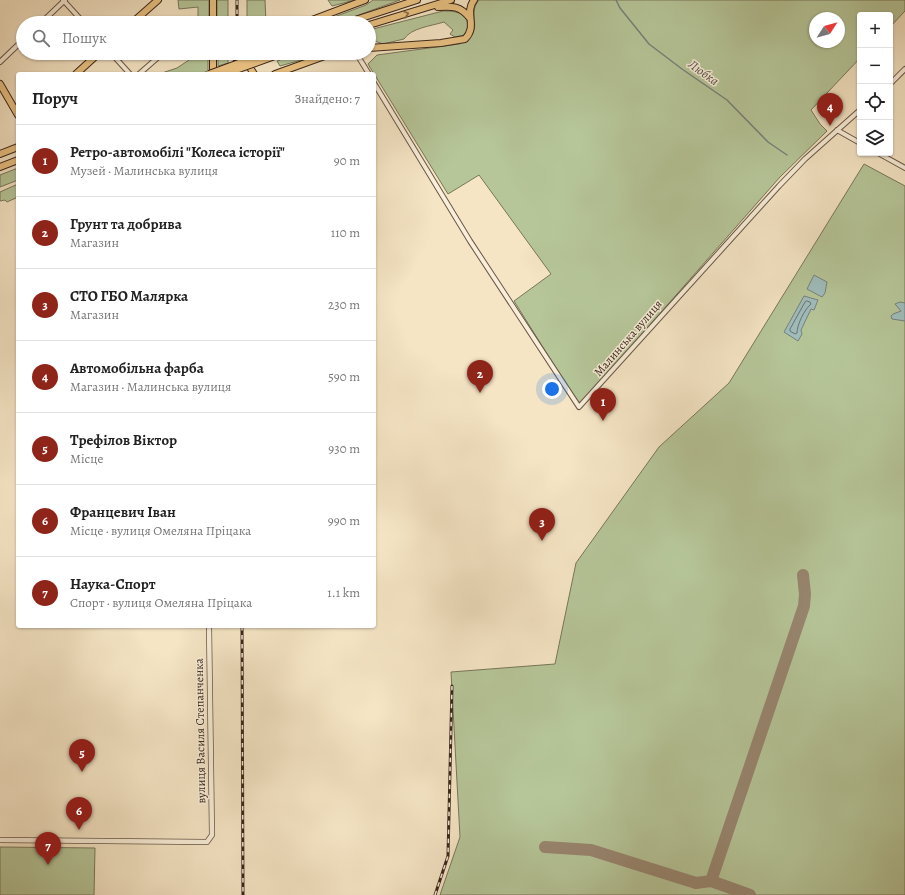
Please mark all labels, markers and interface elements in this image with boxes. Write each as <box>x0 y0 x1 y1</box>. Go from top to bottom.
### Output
one-way arrow <box>403 10 410 19</box>
north arrow <box>809 12 845 48</box>
map controls <box>857 12 893 156</box>
button: + <box>857 12 893 48</box>
search box <box>16 16 376 60</box>
icon: search <box>30 27 52 49</box>
text: Пошук <box>62 28 107 48</box>
button: − <box>857 48 893 84</box>
water label: Любка <box>684 55 722 89</box>
button: locate <box>857 84 893 120</box>
text: Поруч <box>32 87 78 110</box>
text: Знайдено: 7 <box>295 90 360 107</box>
pin: 4 <box>817 93 843 126</box>
button: layers <box>857 120 893 156</box>
text: Ретро-автомобілі "Колеса історії" <box>70 142 285 162</box>
text: 1 <box>43 152 47 169</box>
text: 90 m <box>334 152 360 169</box>
text: Музей · Малинська вулиця <box>70 162 218 179</box>
text: Грунт та добрива <box>70 214 182 234</box>
text: 2 <box>42 224 48 241</box>
text: 110 m <box>331 224 360 241</box>
text: Магазин <box>70 234 119 251</box>
text: СТО ГБО Малярка <box>70 286 188 306</box>
text: 3 <box>42 296 48 313</box>
text: 230 m <box>328 296 360 313</box>
street label: Малинська вулиця <box>590 296 666 380</box>
text: Магазин <box>70 306 119 323</box>
text: Автомобільна фарба <box>70 358 204 378</box>
pin: 2 <box>467 360 493 393</box>
text: 4 <box>42 368 48 385</box>
text: 590 m <box>328 368 360 385</box>
text: Магазин · Малинська вулиця <box>70 378 231 395</box>
your location <box>542 379 562 399</box>
pin: 1 <box>590 388 616 421</box>
text: Трефілов Віктор <box>70 430 177 450</box>
text: 5 <box>42 440 48 457</box>
text: 930 m <box>328 440 360 457</box>
text: Місце <box>70 450 103 467</box>
text: Францевич Іван <box>70 502 176 522</box>
pin: 3 <box>529 508 555 541</box>
text: 6 <box>42 512 48 529</box>
text: 990 m <box>328 512 360 529</box>
text: Місце · вулиця Омеляна Пріцака <box>70 522 251 539</box>
text: Наука-Спорт <box>70 574 156 594</box>
text: 7 <box>42 584 48 601</box>
text: 1.1 km <box>327 584 360 601</box>
text: Спорт · вулиця Омеляна Пріцака <box>70 594 252 611</box>
street label: вулиця Василя Степанченка <box>191 658 209 804</box>
pin: 5 <box>69 739 95 772</box>
pin: 6 <box>66 797 92 830</box>
pin: 7 <box>35 832 61 865</box>

